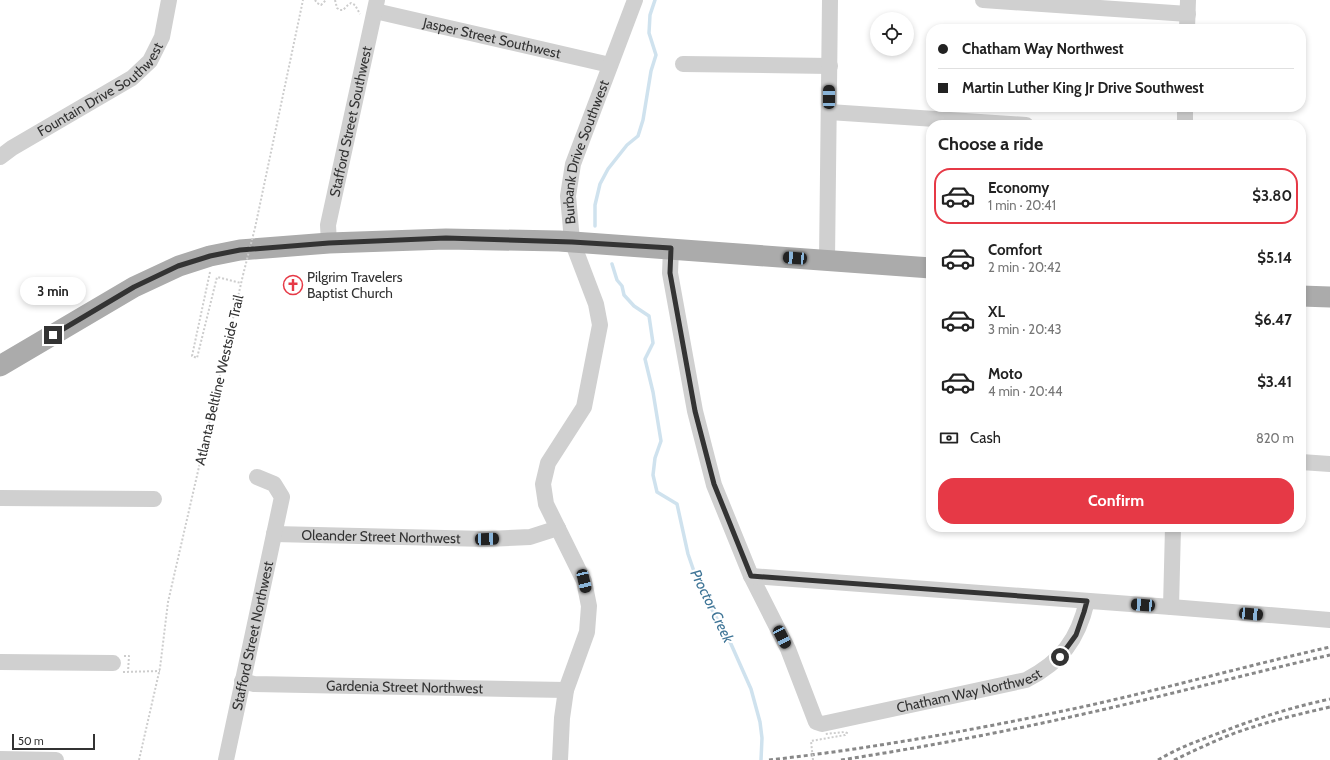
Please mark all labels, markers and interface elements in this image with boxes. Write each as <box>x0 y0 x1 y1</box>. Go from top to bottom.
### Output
map controls <box>870 12 914 56</box>
button: locate <box>870 12 914 56</box>
street label: Jasper Street Southwest <box>420 13 563 62</box>
street label: Fountain Drive Southwest <box>34 39 167 140</box>
text: Chatham Way Northwest <box>962 40 1124 58</box>
street label: Stafford Street Southwest <box>325 44 376 198</box>
street label: Burbank Drive Southwest <box>559 77 613 225</box>
text: Martin Luther King Jr Drive Southwest <box>962 79 1204 97</box>
car <box>823 85 835 109</box>
text: Choose a ride <box>938 133 1043 155</box>
icon: car <box>940 178 976 214</box>
text: Economy <box>988 179 1049 197</box>
text: $3.80 <box>1252 187 1292 205</box>
text: 1 min · 20:41 <box>988 197 1056 213</box>
icon: car <box>940 240 976 276</box>
text: Comfort <box>988 241 1042 259</box>
text: $5.14 <box>1257 249 1292 267</box>
car <box>783 251 807 265</box>
text: 2 min · 20:42 <box>988 259 1061 275</box>
place label: Pilgrim Travelers Baptist Church <box>307 268 403 302</box>
church icon: Pilgrim Travelers Baptist Church <box>282 274 304 296</box>
callout: 3 min <box>20 277 86 305</box>
text: 3 min <box>37 283 69 299</box>
street label: Atlanta Beltline Westside Trail <box>191 293 247 467</box>
icon: car <box>940 302 976 338</box>
text: XL <box>988 303 1005 321</box>
text: $6.47 <box>1255 311 1292 329</box>
text: 3 min · 20:43 <box>988 321 1061 337</box>
route end <box>44 326 62 344</box>
icon: car <box>940 364 976 400</box>
text: Moto <box>988 365 1022 383</box>
text: $3.41 <box>1257 373 1292 391</box>
text: 4 min · 20:44 <box>988 383 1062 399</box>
icon: cash <box>938 427 960 449</box>
text: Cash <box>970 429 1001 447</box>
text: 820 m <box>1256 430 1294 446</box>
button: Confirm <box>938 478 1294 524</box>
street label: Oleander Street Northwest <box>301 526 461 547</box>
car <box>475 533 499 545</box>
street label: Stafford Street Northwest <box>228 559 277 712</box>
water label: Proctor Creek <box>686 566 738 646</box>
car <box>575 568 593 594</box>
car <box>1131 598 1155 612</box>
car <box>1239 607 1263 621</box>
car <box>771 624 793 650</box>
route start <box>1051 648 1069 666</box>
street label: Chatham Way Northwest <box>895 664 1045 717</box>
street label: Gardenia Street Northwest <box>326 676 484 697</box>
scale bar <box>12 732 95 751</box>
text: 50 m <box>18 734 44 748</box>

